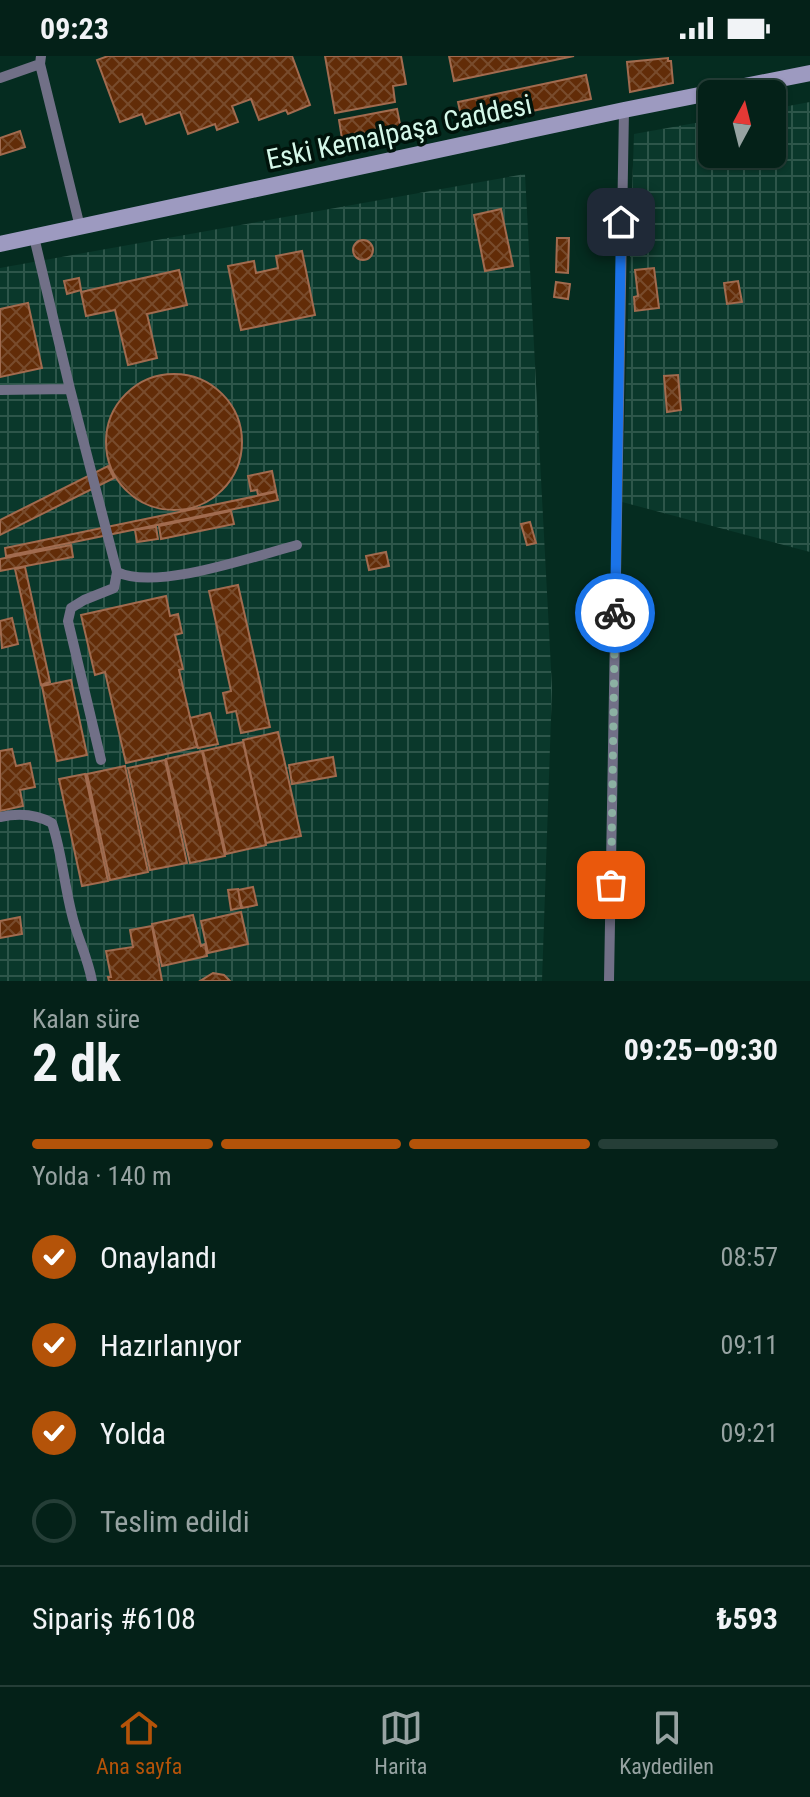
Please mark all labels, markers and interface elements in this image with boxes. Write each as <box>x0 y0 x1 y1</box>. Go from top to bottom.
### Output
text: 09:23 <box>40 11 109 46</box>
north arrow <box>698 80 786 168</box>
map controls <box>698 80 786 168</box>
street label: Eski Kemalpaşa Caddesi <box>263 88 535 176</box>
pin <box>587 188 655 256</box>
icon: home <box>599 200 643 244</box>
courier <box>575 573 655 653</box>
icon: bike <box>593 591 637 635</box>
pin <box>577 851 645 919</box>
icon: bag <box>589 863 633 907</box>
text: Kalan süre <box>32 1004 140 1034</box>
text: 09:25–09:30 <box>624 1032 778 1067</box>
text: 2 dk <box>32 1033 121 1094</box>
text: Yolda · 140 m <box>32 1161 172 1191</box>
icon: check <box>32 1235 76 1279</box>
text: Onaylandı <box>100 1240 217 1275</box>
text: 08:57 <box>721 1242 778 1272</box>
icon: check <box>32 1323 76 1367</box>
text: Hazırlanıyor <box>100 1328 242 1363</box>
text: 09:11 <box>721 1330 778 1360</box>
icon: check <box>32 1411 76 1455</box>
text: Yolda <box>100 1416 166 1451</box>
text: 09:21 <box>721 1418 778 1448</box>
text: Teslim edildi <box>100 1504 250 1539</box>
text: Sipariş #6108 <box>32 1601 196 1636</box>
text: ₺593 <box>716 1601 778 1636</box>
tab: Ana sayfa <box>96 1706 182 1779</box>
tab: Harita <box>374 1706 427 1779</box>
tab: Kaydedilen <box>619 1706 714 1779</box>

